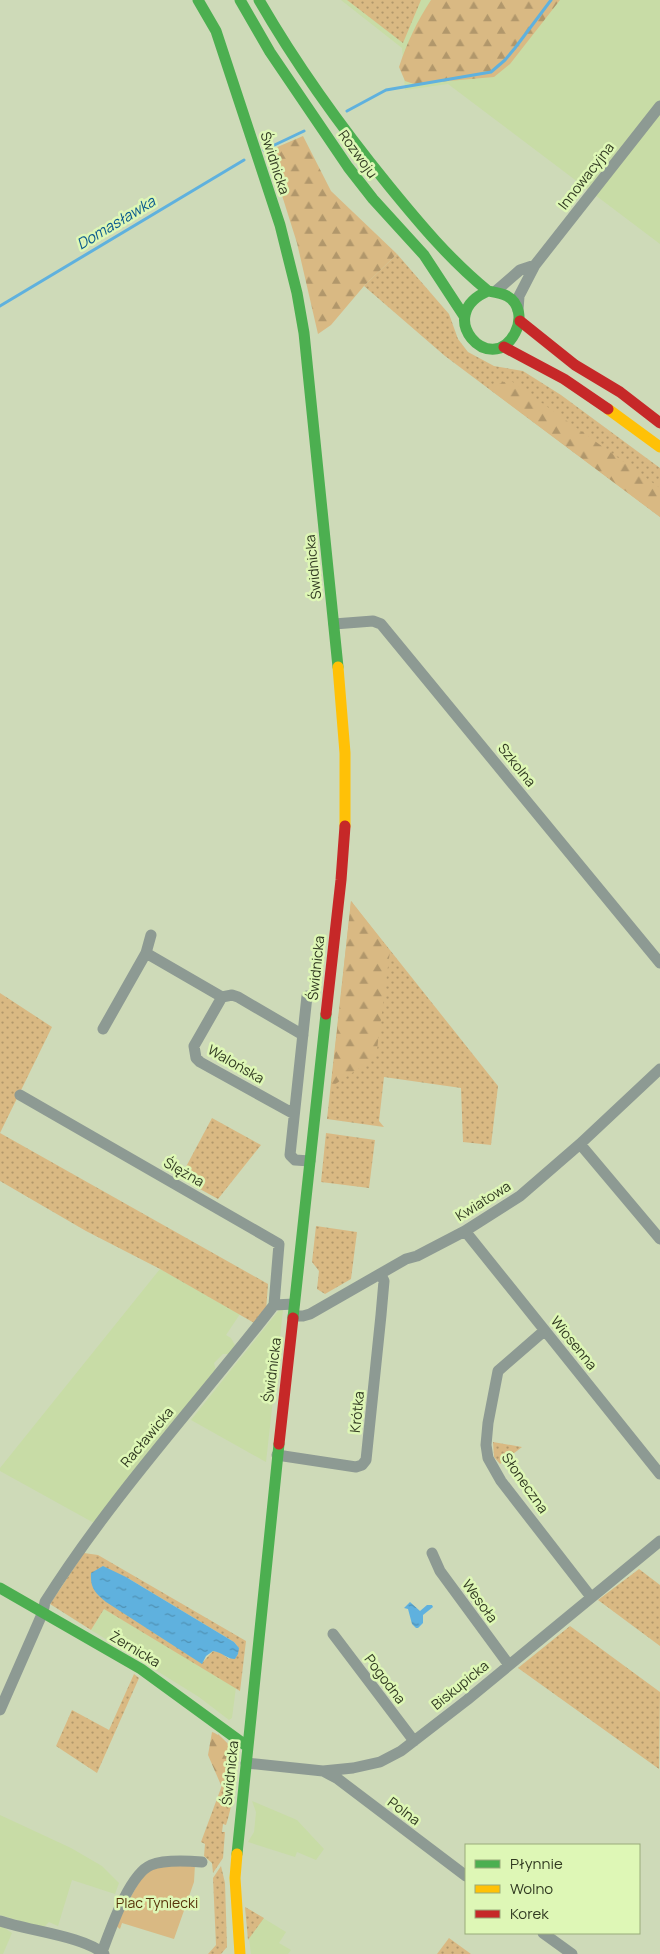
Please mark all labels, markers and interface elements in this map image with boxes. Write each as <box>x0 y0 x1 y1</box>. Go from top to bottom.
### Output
street label: Rozwoju <box>335 126 382 181</box>
street label: Świdnicka <box>256 129 295 197</box>
street label: Innowacyjna <box>553 138 618 213</box>
water label: Domasławka <box>72 190 160 254</box>
street label: Świdnicka <box>300 534 325 600</box>
street label: Szkolna <box>494 739 541 790</box>
street label: Świdnicka <box>303 935 328 1001</box>
street label: Walońska <box>205 1040 268 1087</box>
street label: Ślężna <box>161 1152 208 1191</box>
street label: Kwiatowa <box>452 1176 514 1225</box>
street label: Wiosenna <box>547 1312 602 1374</box>
street label: Świdnicka <box>258 1337 285 1403</box>
street label: Krótka <box>345 1390 368 1434</box>
street label: Racławicka <box>116 1403 177 1471</box>
street label: Słoneczna <box>498 1449 553 1517</box>
street label: Wesoła <box>458 1575 502 1626</box>
street label: Żernicka <box>106 1626 164 1671</box>
street label: Pogodna <box>360 1650 410 1707</box>
street label: Biskupicka <box>427 1656 492 1714</box>
street label: Świdnicka <box>217 1740 242 1806</box>
street label: Polna <box>384 1792 424 1829</box>
legend <box>465 1844 640 1934</box>
text: Płynnie <box>510 1853 563 1874</box>
text: Wolno <box>510 1878 553 1899</box>
park label: Plac Tyniecki <box>116 1893 198 1912</box>
text: Korek <box>510 1903 549 1924</box>

